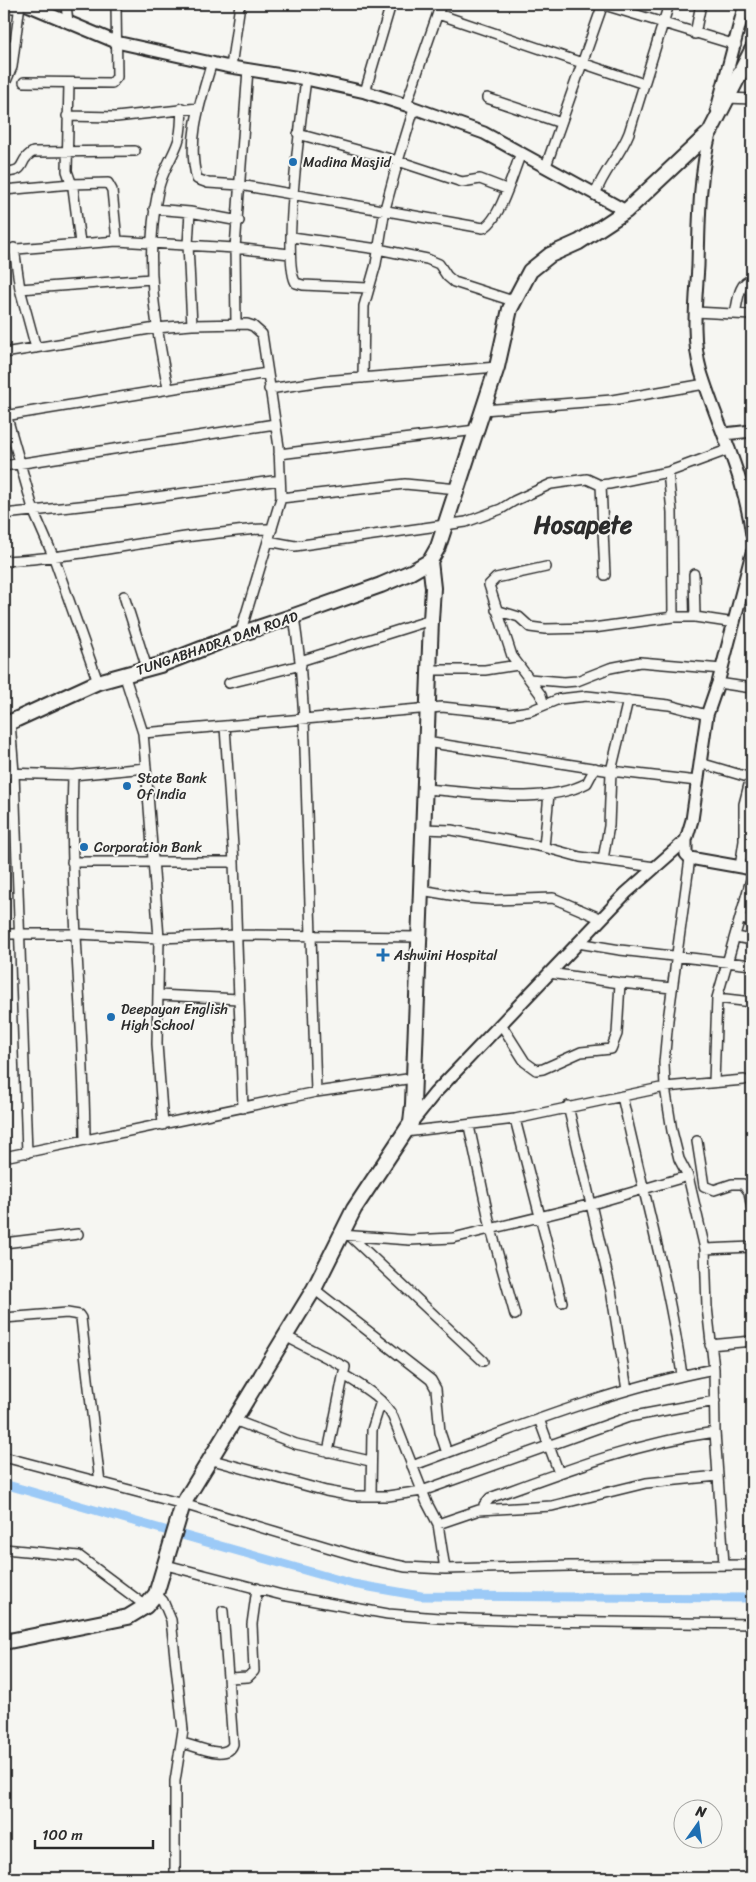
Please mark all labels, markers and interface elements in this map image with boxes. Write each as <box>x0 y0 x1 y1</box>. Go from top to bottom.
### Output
place label: Madina Masjid <box>303 150 393 175</box>
marker: Madina Masjid <box>287 156 299 168</box>
district label: Hosapete <box>534 504 633 546</box>
street label: TUNGABHADRA DAM ROAD <box>133 604 302 683</box>
place label: State Bank Of India <box>137 766 207 807</box>
marker: State Bank Of India <box>121 780 133 792</box>
place label: Corporation Bank <box>94 835 203 860</box>
marker: Corporation Bank <box>78 841 90 853</box>
place label: Ashwini Hospital <box>393 943 498 968</box>
marker: Ashwini Hospital <box>376 948 390 962</box>
place label: Deepayan English High School <box>121 997 228 1038</box>
marker: Deepayan English High School <box>105 1011 117 1023</box>
text: N <box>692 1798 709 1825</box>
north arrow <box>674 1800 724 1850</box>
scale bar <box>35 1817 152 1849</box>
text: 100 m <box>42 1822 83 1848</box>

